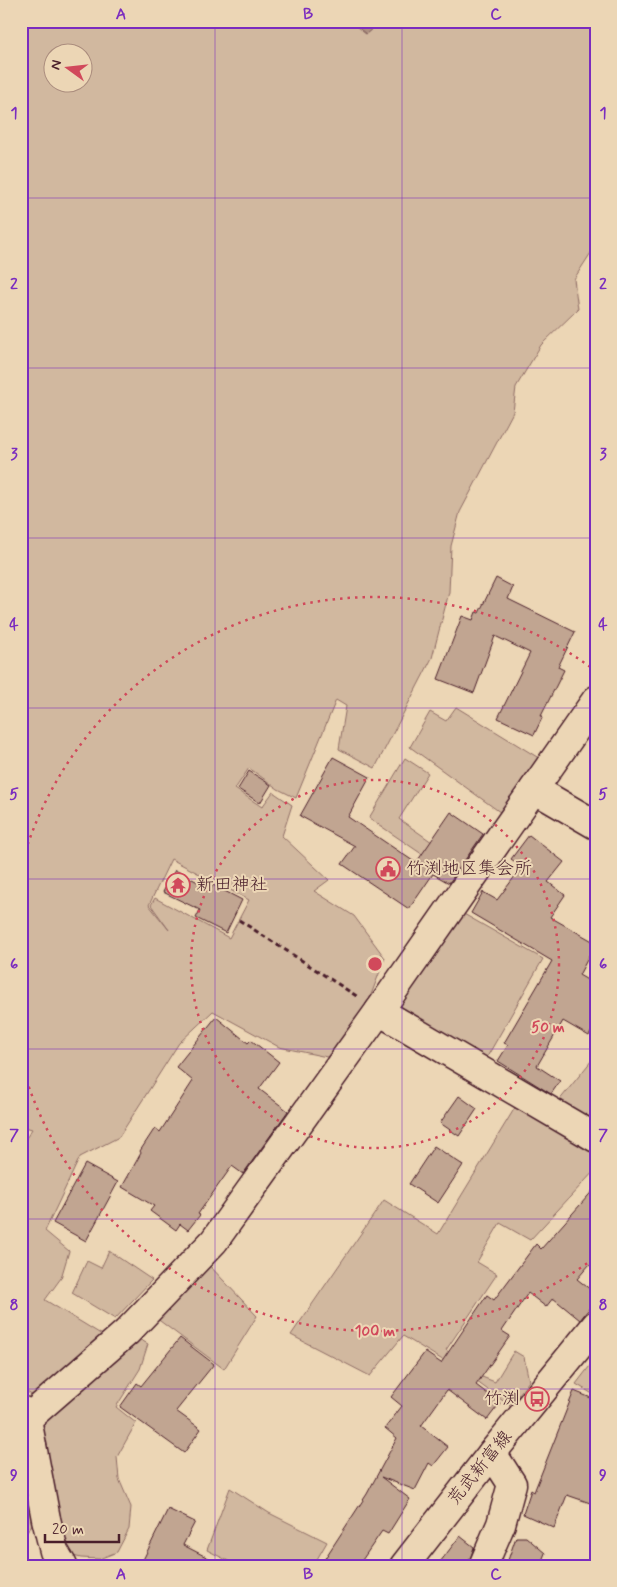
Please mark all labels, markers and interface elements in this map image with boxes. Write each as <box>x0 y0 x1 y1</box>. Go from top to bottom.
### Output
text: A <box>116 4 126 25</box>
text: B <box>303 4 313 25</box>
text: C <box>490 4 502 25</box>
north arrow <box>42 42 92 92</box>
text: N <box>47 58 66 72</box>
text: 1 <box>10 103 18 124</box>
text: 1 <box>599 103 607 124</box>
text: 2 <box>10 274 18 295</box>
text: 2 <box>599 274 607 295</box>
text: 3 <box>10 444 18 465</box>
text: 3 <box>599 444 607 465</box>
text: 4 <box>9 614 19 635</box>
text: 4 <box>598 614 608 635</box>
text: 5 <box>9 784 19 805</box>
text: 5 <box>598 784 608 805</box>
public building icon: 竹渕地区集会所 <box>375 856 401 882</box>
place label: 竹渕地区集会所 <box>406 857 532 881</box>
temple icon: 新田神社 <box>165 872 191 898</box>
place label: 新田神社 <box>196 873 268 897</box>
text: 6 <box>10 954 18 975</box>
text: 6 <box>599 954 607 975</box>
centre of rings <box>366 955 384 973</box>
text: 50 m <box>531 1018 565 1038</box>
text: 7 <box>9 1125 19 1146</box>
text: 7 <box>598 1125 608 1146</box>
text: 8 <box>9 1295 19 1316</box>
text: 8 <box>598 1295 608 1316</box>
text: 100 m <box>355 1322 395 1342</box>
bus stop icon: 竹渕 <box>524 1386 550 1412</box>
place label: 竹渕 <box>484 1387 520 1411</box>
street label: 荒武新富線 <box>442 1425 518 1511</box>
text: 9 <box>10 1465 18 1486</box>
text: 9 <box>599 1465 607 1486</box>
scale bar <box>45 1512 119 1544</box>
text: 20 m <box>52 1520 84 1540</box>
text: A <box>116 1564 126 1585</box>
text: B <box>303 1564 313 1585</box>
text: C <box>490 1564 502 1585</box>

